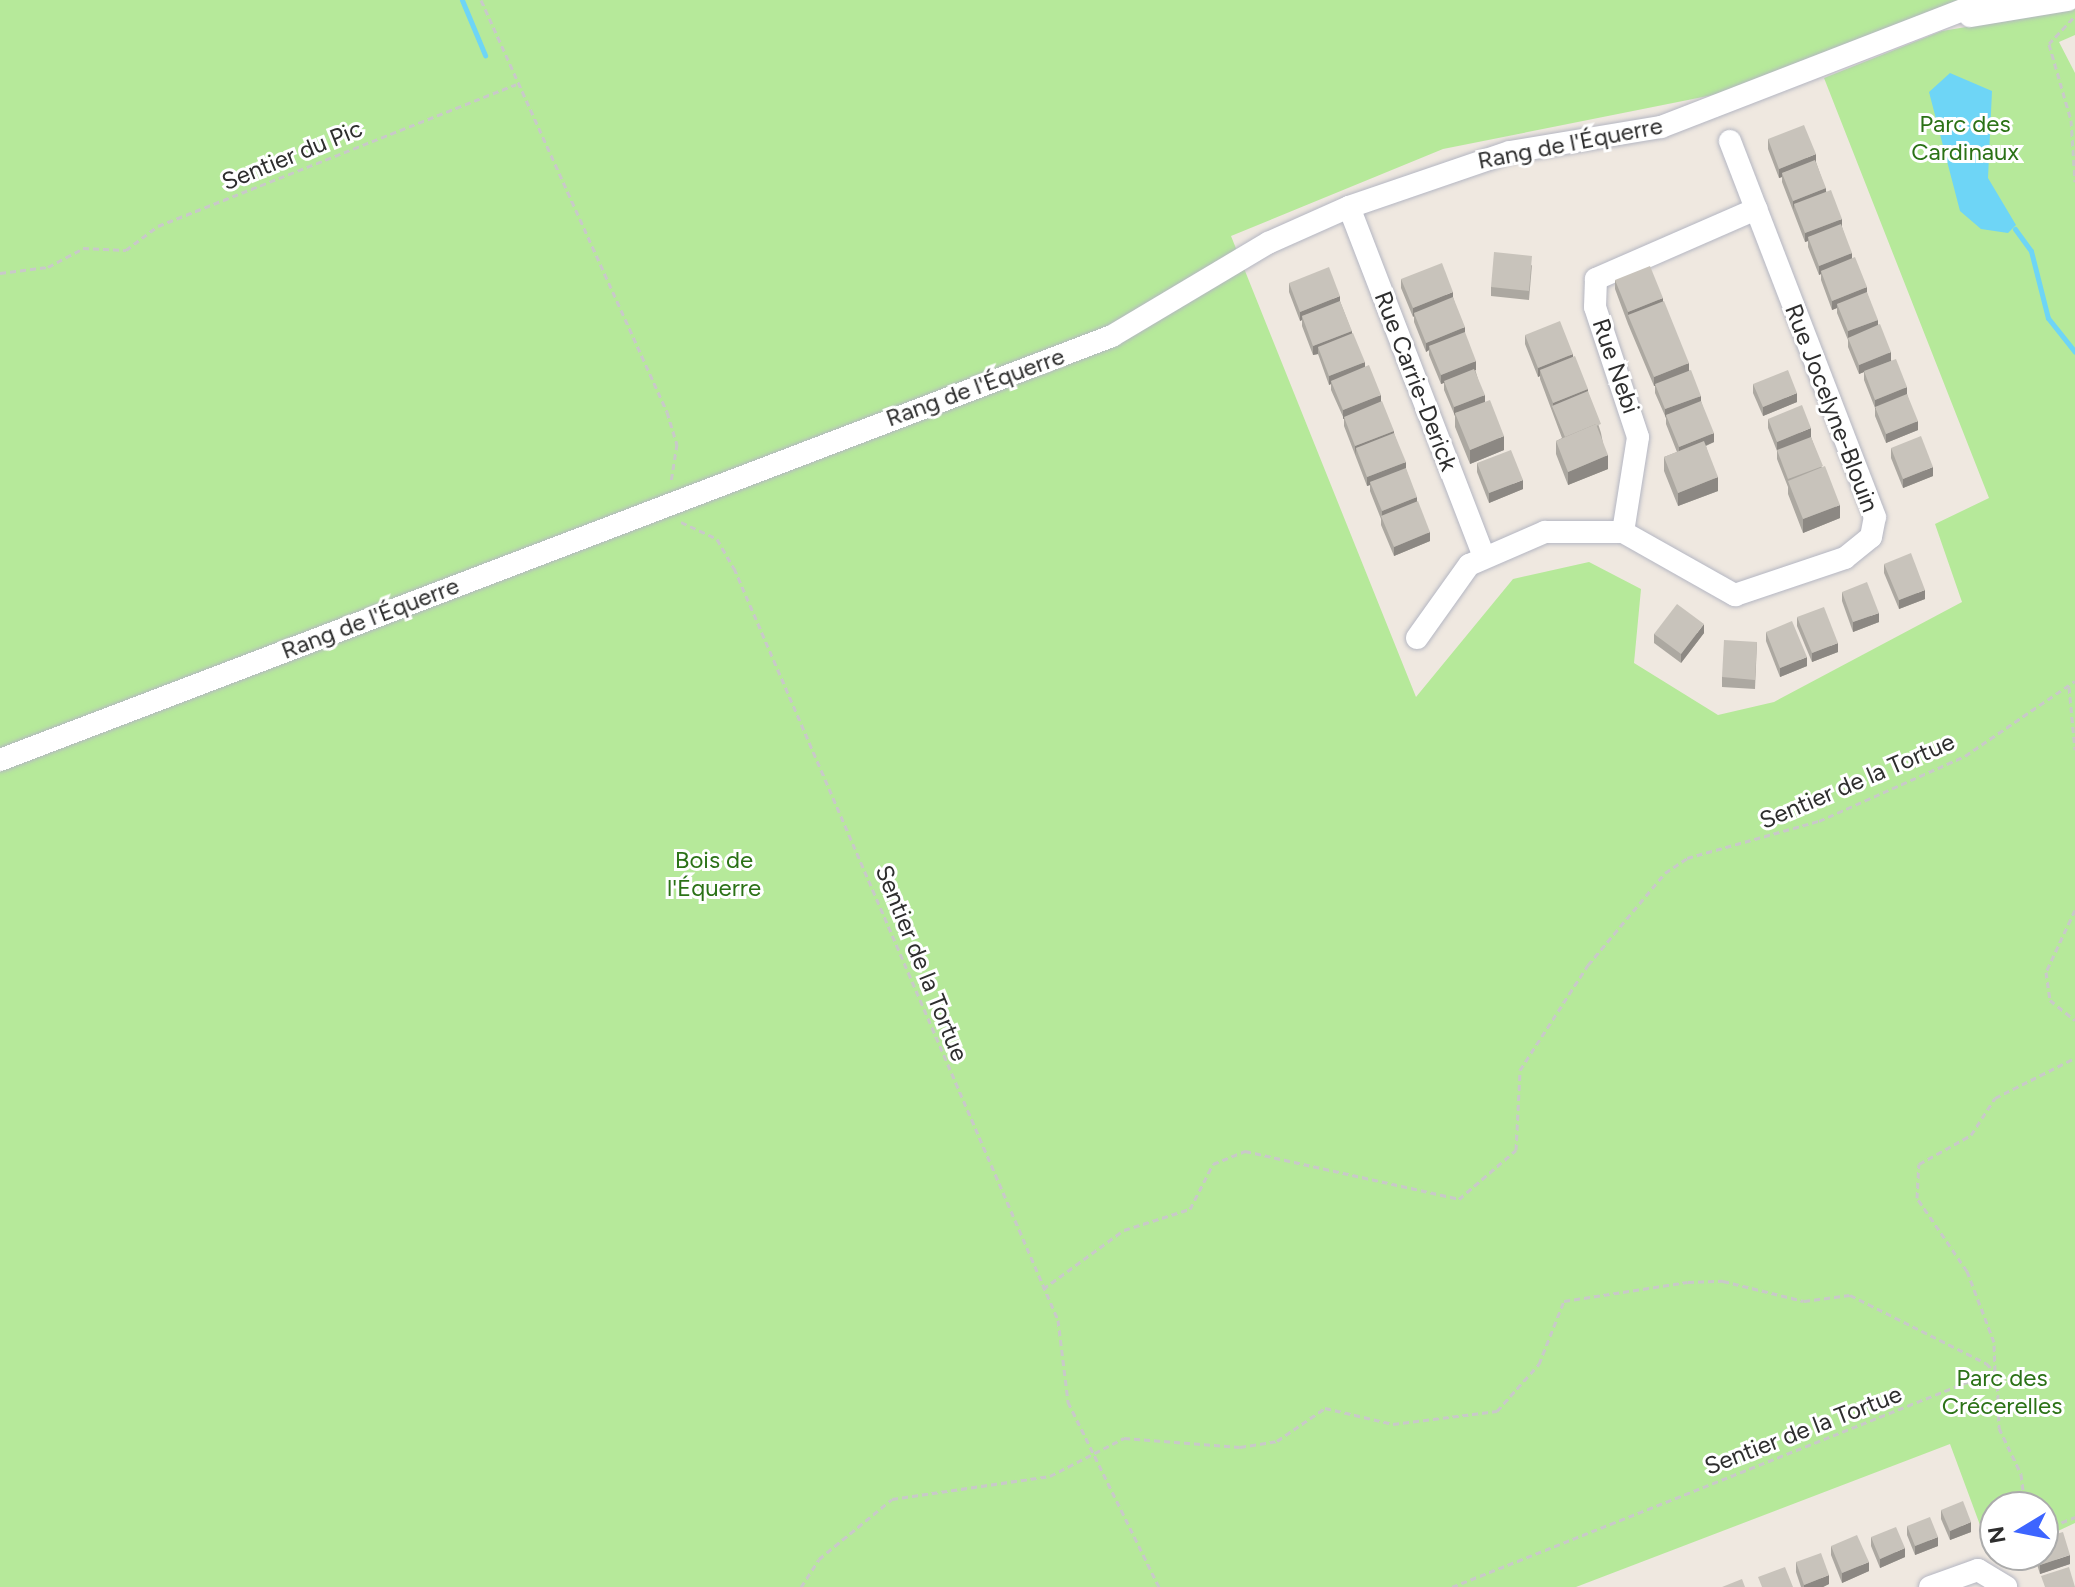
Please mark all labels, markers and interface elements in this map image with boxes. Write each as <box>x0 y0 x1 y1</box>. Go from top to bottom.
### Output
park label: Parc des Cardinaux <box>1911 110 2019 166</box>
street label: Rang de l'Équerre <box>1475 111 1665 175</box>
street label: Sentier du Pic <box>218 114 366 196</box>
street label: Rue Carrie-Derick <box>1369 287 1463 475</box>
street label: Rue Jocelyne-Blouin <box>1779 300 1885 516</box>
street label: Rue Nebi <box>1586 315 1646 417</box>
street label: Rang de l'Équerre <box>882 341 1068 433</box>
street label: Rang de l'Équerre <box>277 571 463 665</box>
street label: Sentier de la Tortue <box>1755 727 1959 835</box>
park label: Bois de l'Équerre <box>667 846 761 902</box>
street label: Sentier de la Tortue <box>870 861 974 1065</box>
park label: Parc des Crécerelles <box>1942 1364 2062 1420</box>
street label: Sentier de la Tortue <box>1700 1379 1906 1481</box>
north arrow <box>1979 1491 2059 1571</box>
text: N <box>1982 1524 2012 1546</box>

